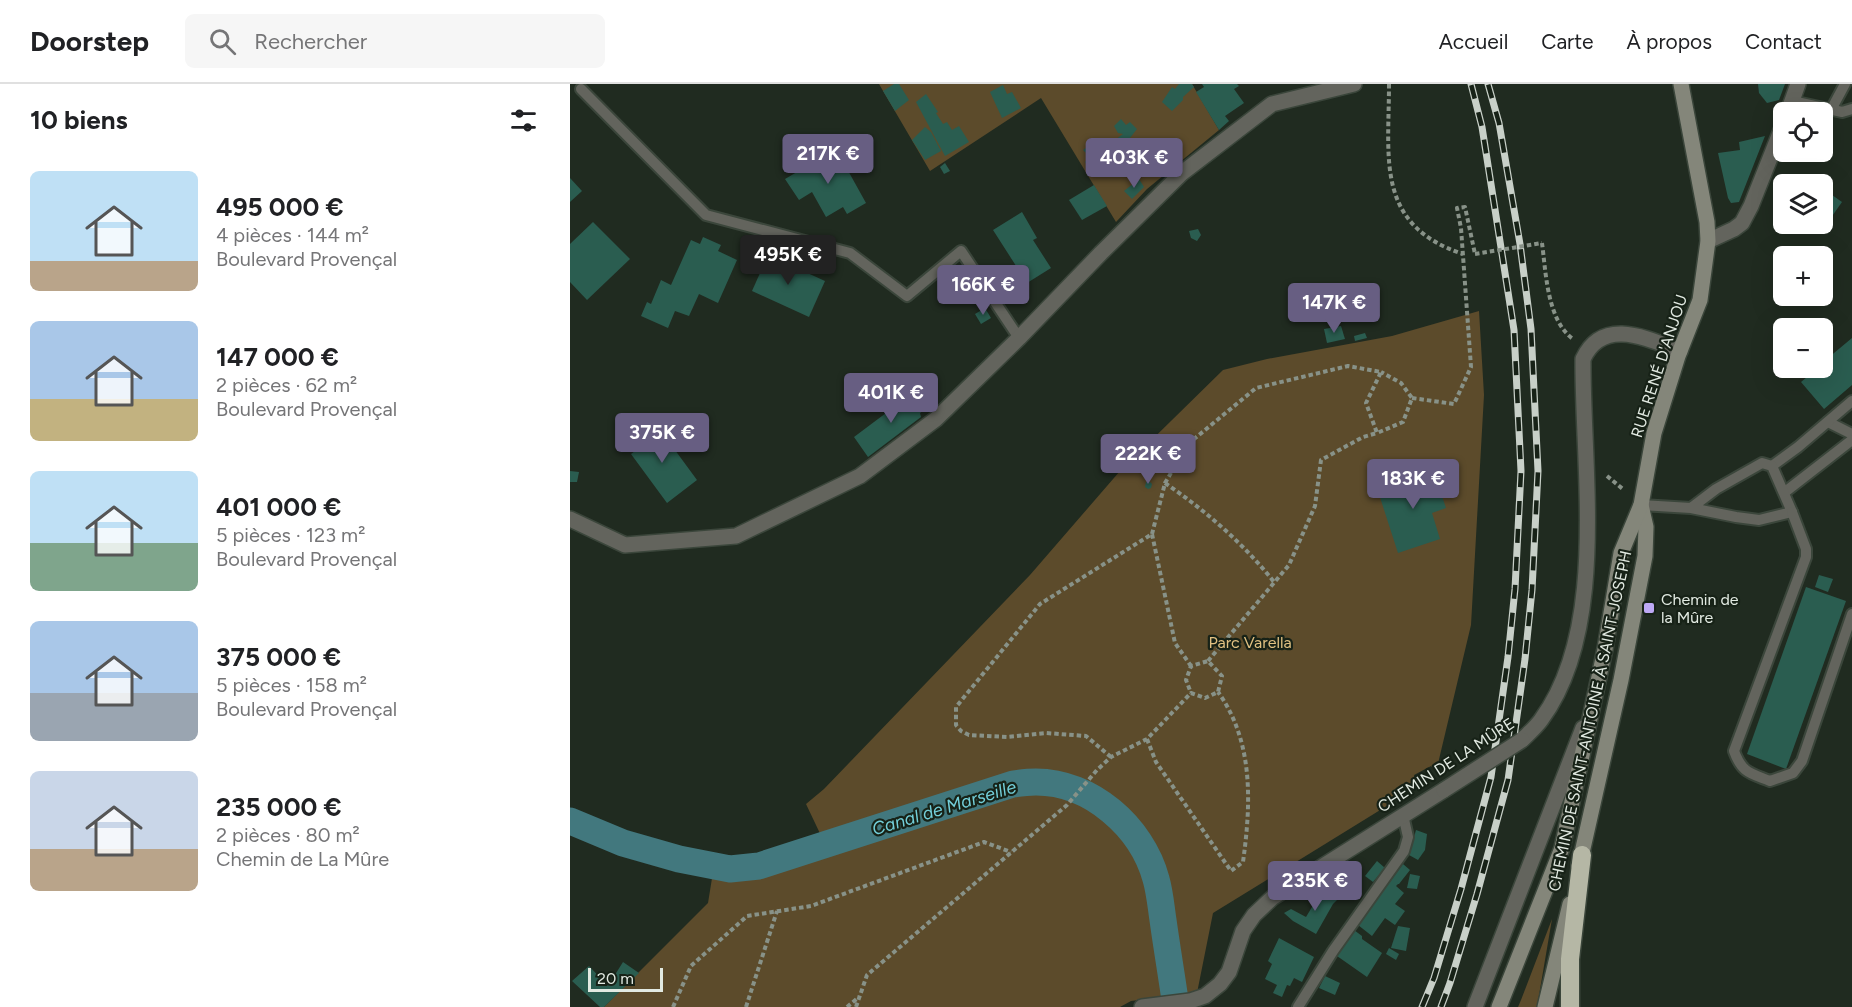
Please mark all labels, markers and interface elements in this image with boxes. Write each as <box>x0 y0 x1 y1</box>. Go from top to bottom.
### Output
search box <box>185 14 605 68</box>
text: Doorstep <box>30 24 149 58</box>
icon: search <box>206 25 239 58</box>
text: Rechercher <box>254 28 367 55</box>
text: Accueil <box>1439 29 1508 54</box>
text: Carte <box>1541 29 1594 54</box>
text: À propos <box>1627 29 1712 54</box>
text: Contact <box>1745 29 1822 54</box>
map controls <box>1773 102 1833 378</box>
button: locate <box>1773 102 1833 162</box>
text: 10 biens <box>30 104 128 136</box>
icon: filters <box>507 104 540 137</box>
pin: 217K € <box>779 134 877 185</box>
pin: 403K € <box>1085 138 1183 189</box>
text: 217K € <box>796 141 860 165</box>
text: 403K € <box>1100 145 1168 169</box>
button: layers <box>1773 174 1833 234</box>
text: 495 000 € <box>216 191 344 223</box>
icon: home <box>78 195 150 267</box>
text: 4 pièces · 144 m² <box>216 223 369 247</box>
pin: 495K € <box>739 235 837 286</box>
text: 495K € <box>754 242 822 266</box>
button: + <box>1773 246 1833 306</box>
text: Boulevard Provençal <box>216 247 397 271</box>
pin: 166K € <box>934 265 1032 316</box>
text: 166K € <box>951 272 1015 296</box>
pin: 147K € <box>1285 283 1383 334</box>
text: 147K € <box>1302 290 1366 314</box>
street label: RUE RENÉ D'ANJOU <box>1627 292 1691 440</box>
button: − <box>1773 318 1833 378</box>
text: 147 000 € <box>216 341 339 373</box>
icon: home <box>78 345 150 417</box>
text: 2 pièces · 62 m² <box>216 373 357 397</box>
pin: 401K € <box>842 373 940 424</box>
text: 401K € <box>858 380 924 404</box>
text: Boulevard Provençal <box>216 397 397 421</box>
pin: 375K € <box>613 413 711 464</box>
text: 375K € <box>629 420 695 444</box>
pin: 222K € <box>1099 434 1197 485</box>
text: 222K € <box>1115 441 1181 465</box>
pin: 183K € <box>1364 459 1462 510</box>
text: 183K € <box>1381 466 1445 490</box>
text: 401 000 € <box>216 491 341 523</box>
icon: home <box>78 495 150 567</box>
text: 5 pièces · 123 m² <box>216 523 365 547</box>
text: Boulevard Provençal <box>216 547 397 571</box>
street label: CHEMIN DE SAINT-ANTOINE À SAINT-JOSEPH <box>1545 549 1635 893</box>
place label: Chemin de la Mûre <box>1661 590 1739 627</box>
marker: Chemin de la Mûre <box>1642 601 1656 615</box>
park label: Parc Varella <box>1208 633 1292 652</box>
text: 375 000 € <box>216 641 341 673</box>
icon: home <box>78 645 150 717</box>
text: 5 pièces · 158 m² <box>216 673 367 697</box>
text: Boulevard Provençal <box>216 697 397 721</box>
street label: CHEMIN DE LA MÛRE <box>1374 714 1518 816</box>
water label: Canal de Marseille <box>869 776 1019 840</box>
text: 235 000 € <box>216 791 342 823</box>
icon: home <box>78 795 150 867</box>
text: 2 pièces · 80 m² <box>216 823 360 847</box>
text: Chemin de La Mûre <box>216 847 389 871</box>
pin: 235K € <box>1266 861 1364 912</box>
text: 235K € <box>1282 868 1348 892</box>
scale bar <box>588 965 663 992</box>
text: 20 m <box>597 969 634 988</box>

